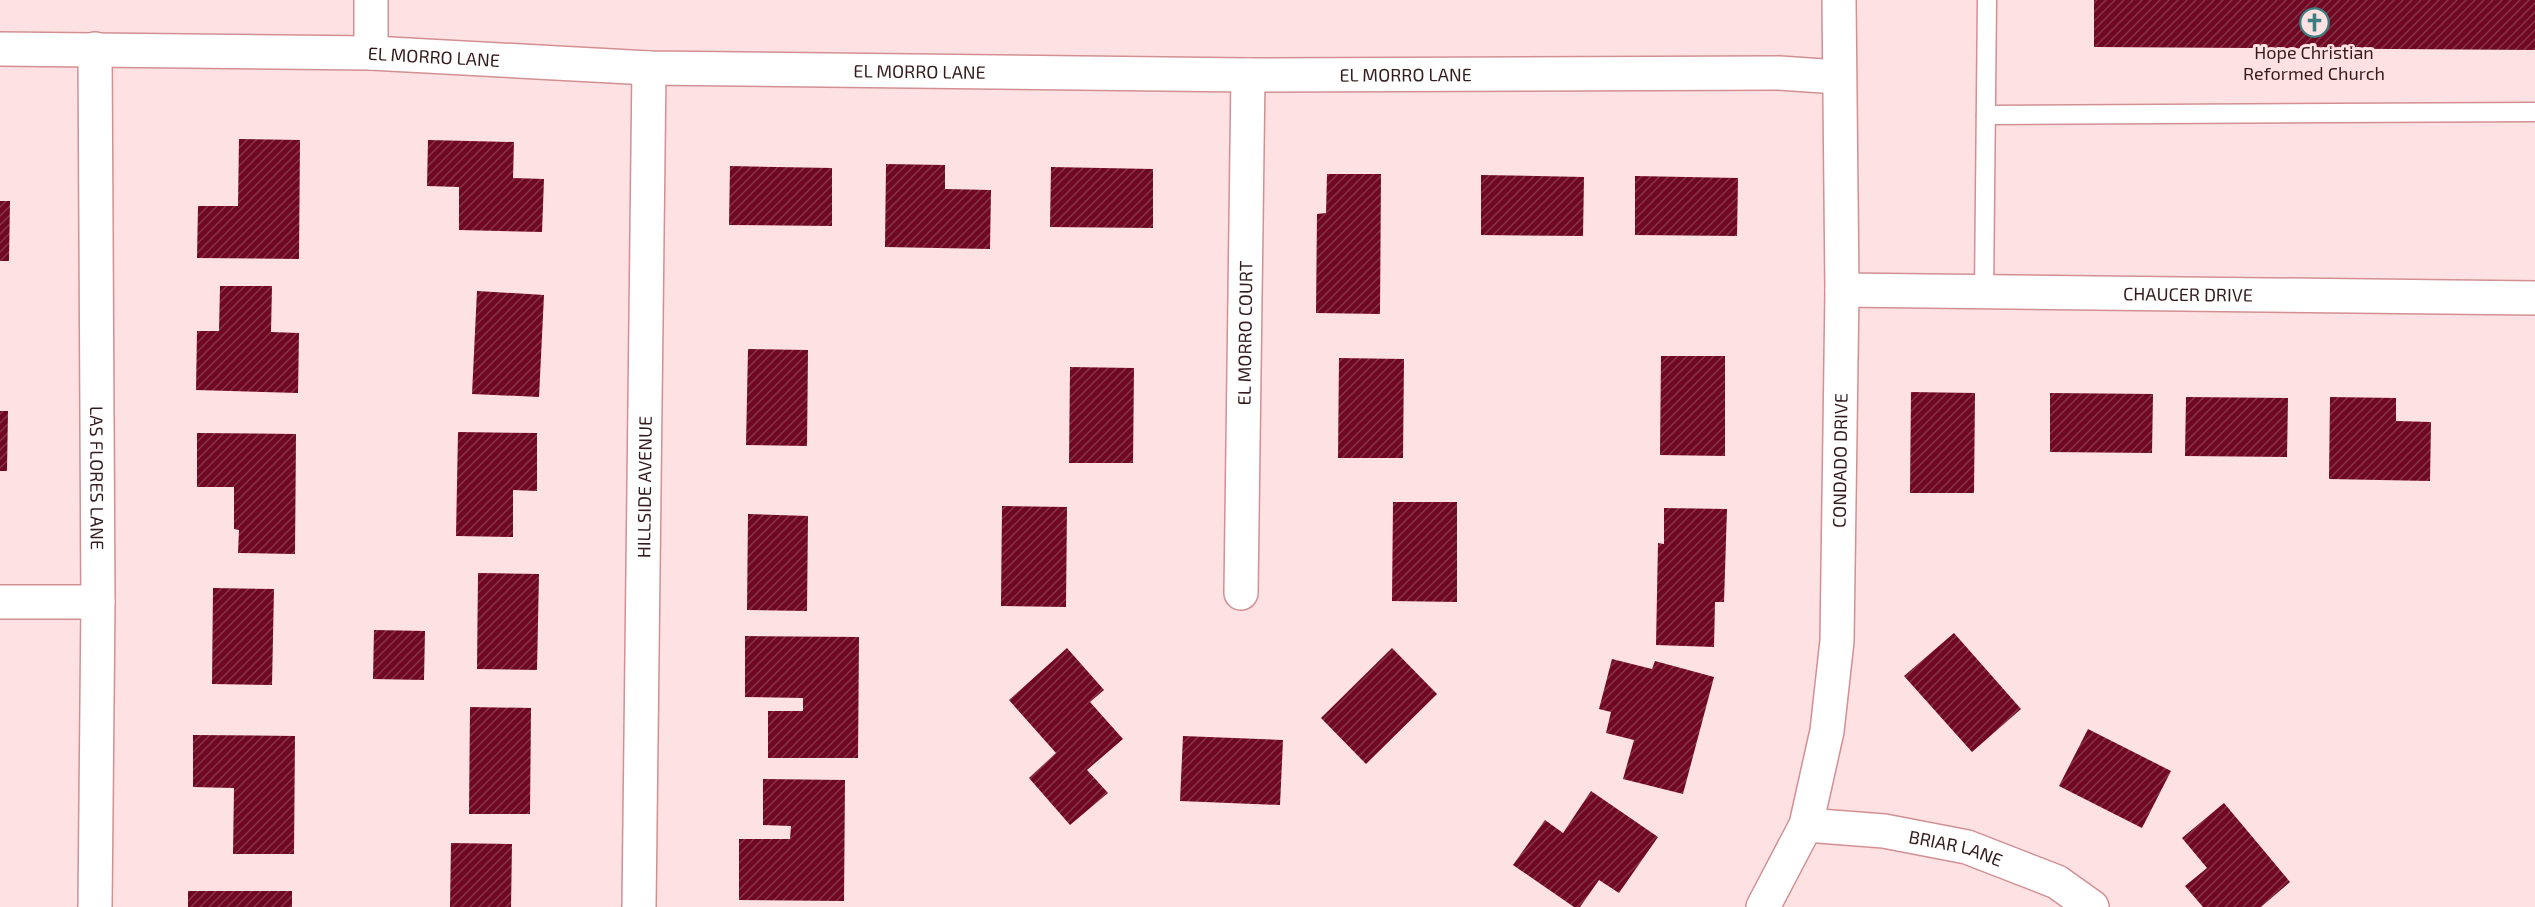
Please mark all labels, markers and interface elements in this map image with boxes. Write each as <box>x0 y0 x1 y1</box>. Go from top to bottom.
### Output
church icon: Hope Christian Reformed Church <box>2298 7 2330 39</box>
place label: Hope Christian Reformed Church <box>2243 41 2385 84</box>
street label: EL MORRO LANE <box>367 42 501 71</box>
street label: EL MORRO LANE <box>853 59 986 83</box>
street label: EL MORRO LANE <box>1339 63 1472 86</box>
street label: EL MORRO COURT <box>1233 260 1256 405</box>
street label: CHAUCER DRIVE <box>2123 282 2253 306</box>
street label: CONDADO DRIVE <box>1828 393 1852 528</box>
street label: LAS FLORES LANE <box>86 406 109 550</box>
street label: HILLSIDE AVENUE <box>632 416 656 558</box>
street label: BRIAR LANE <box>1907 825 2006 871</box>

